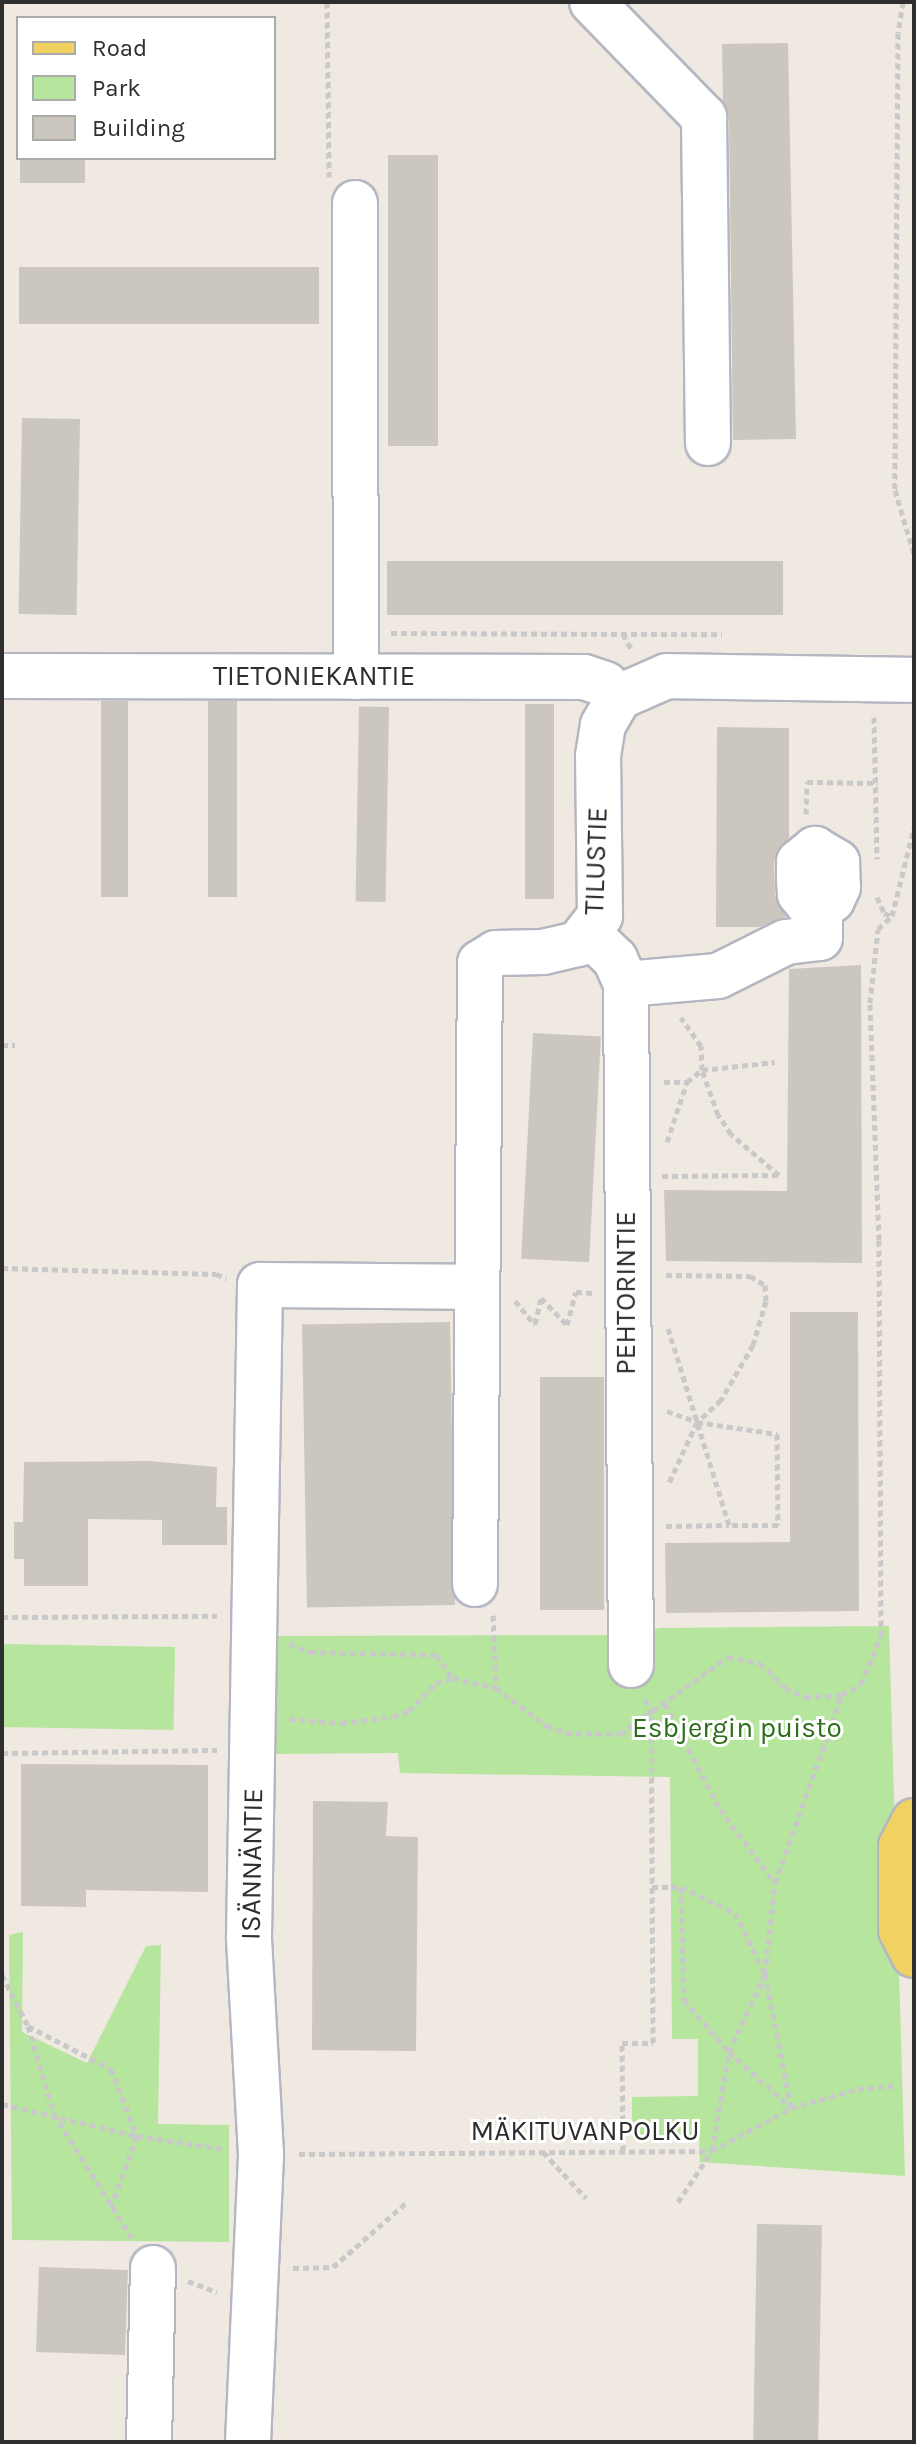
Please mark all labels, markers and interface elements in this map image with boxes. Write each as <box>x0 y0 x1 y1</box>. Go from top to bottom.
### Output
legend <box>16 16 276 160</box>
text: Road <box>92 34 147 62</box>
text: Park <box>92 74 141 102</box>
text: Building <box>92 114 185 142</box>
street label: TIETONIEKANTIE <box>213 659 415 693</box>
street label: TILUSTIE <box>577 807 615 915</box>
street label: PEHTORINTIE <box>609 1211 643 1375</box>
park label: Esbjergin puisto <box>632 1711 842 1745</box>
street label: ISÄNNÄNTIE <box>234 1788 270 1940</box>
street label: MÄKITUVANPOLKU <box>471 2114 699 2148</box>

